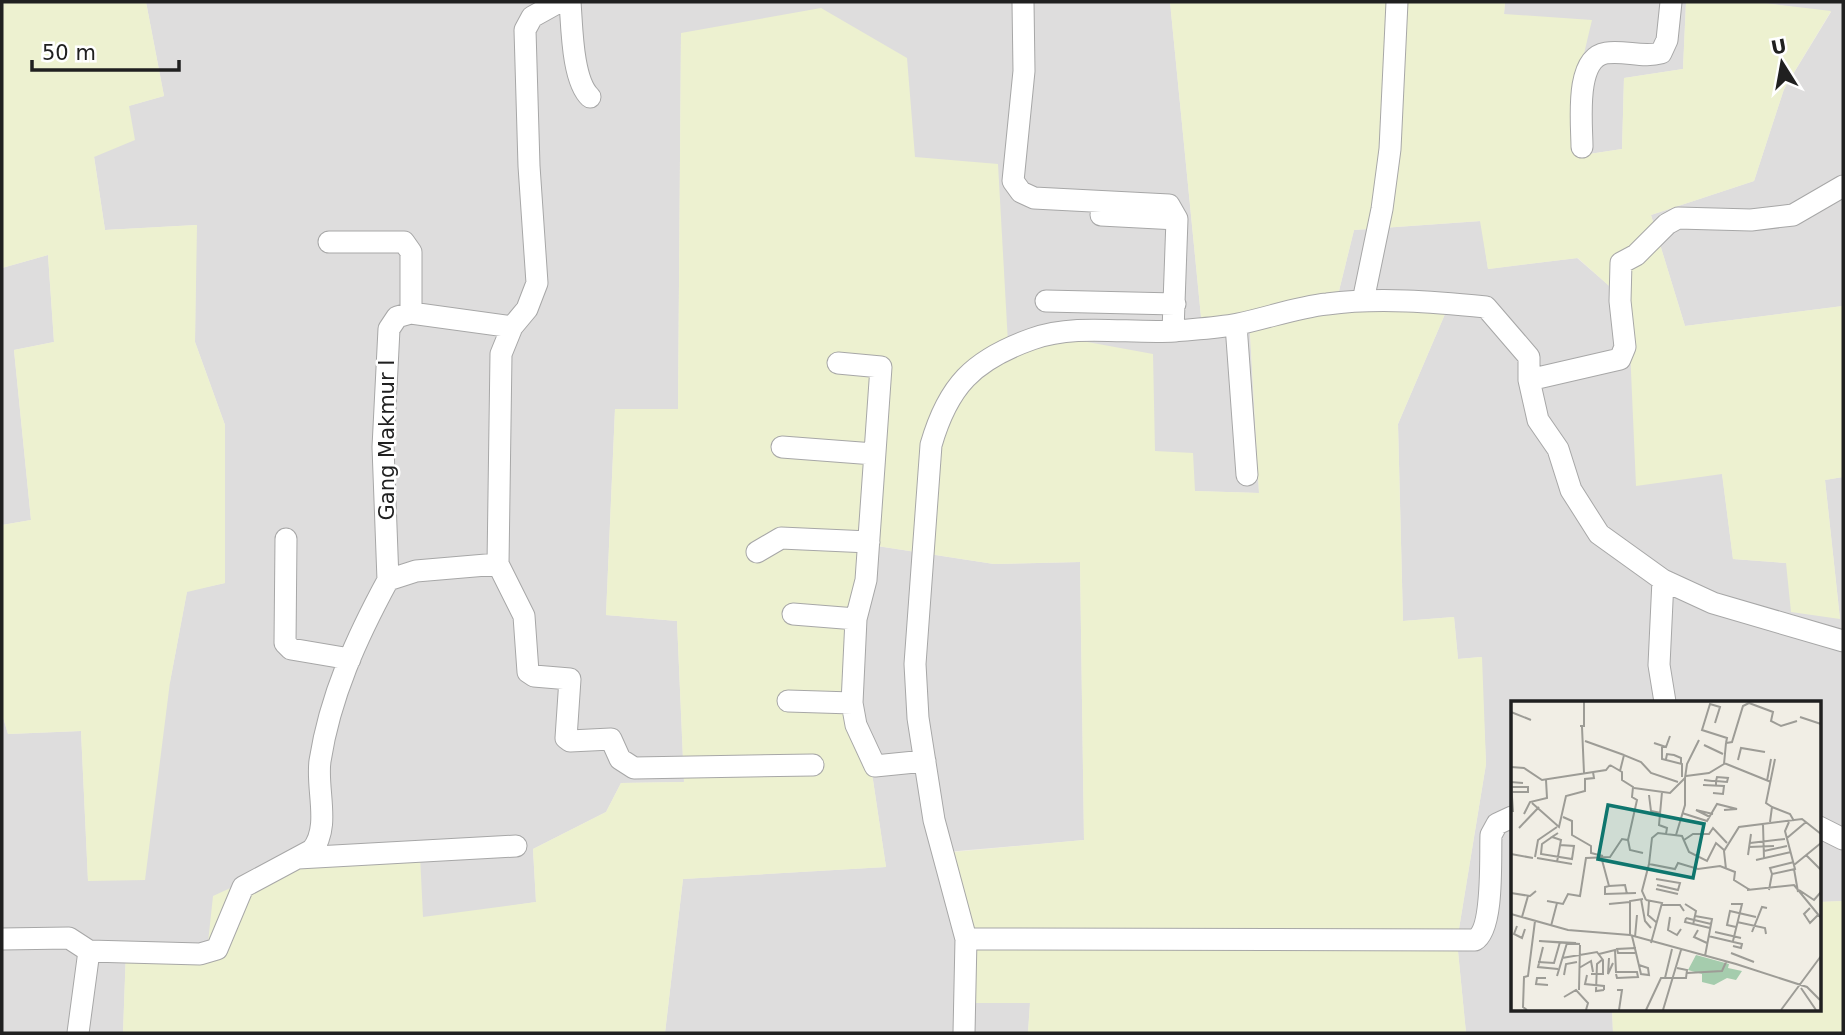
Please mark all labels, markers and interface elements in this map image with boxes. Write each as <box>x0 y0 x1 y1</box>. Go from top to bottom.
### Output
scale bar <box>32 28 178 72</box>
north arrow <box>1747 28 1817 98</box>
text: U <box>1769 34 1788 59</box>
text: 50 m <box>42 41 96 65</box>
street label: Gang Makmur I <box>375 360 399 520</box>
inset map <box>1511 701 1820 1010</box>

